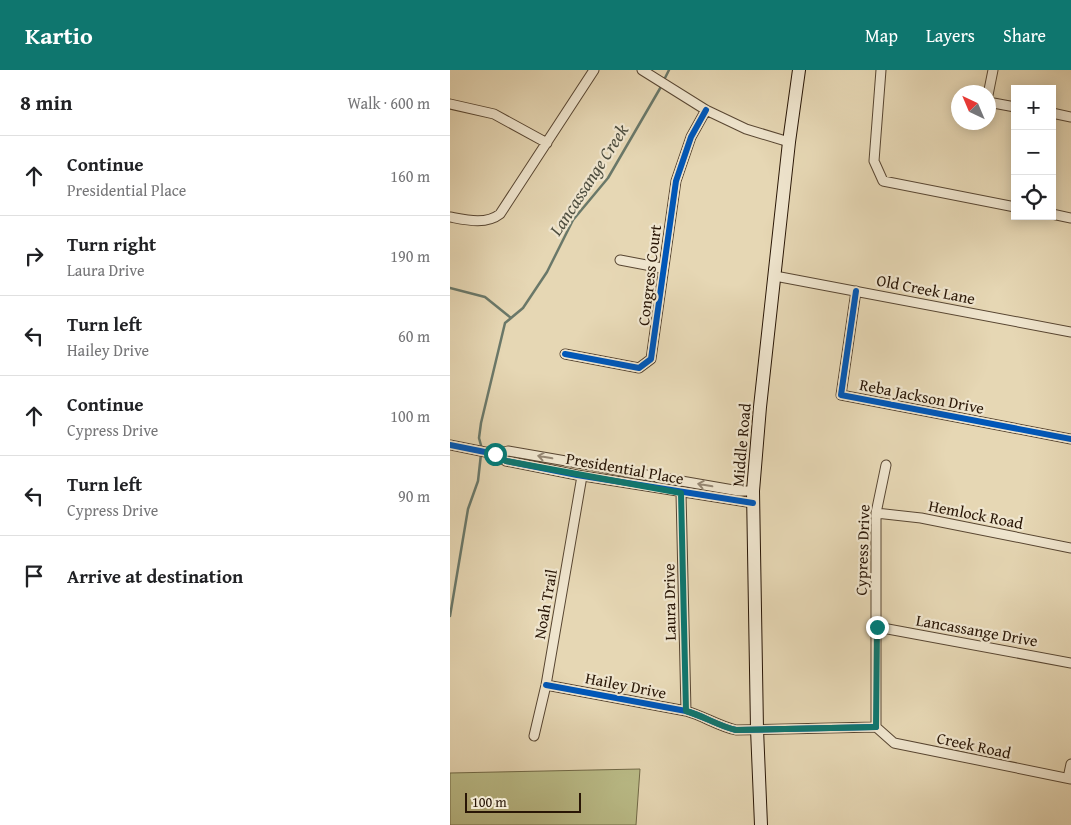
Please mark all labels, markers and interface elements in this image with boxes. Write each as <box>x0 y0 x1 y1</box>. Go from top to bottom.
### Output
text: Kartio <box>25 18 93 53</box>
text: Map <box>865 22 898 49</box>
text: Layers <box>926 22 975 49</box>
text: Share <box>1003 22 1046 49</box>
north arrow <box>951 85 996 130</box>
map controls <box>1011 85 1056 220</box>
button: + <box>1011 85 1056 130</box>
text: 8 min <box>20 87 72 118</box>
text: Walk · 600 m <box>347 91 430 115</box>
water label: Lancassange Creek <box>542 118 635 242</box>
button: − <box>1011 130 1056 175</box>
text: Continue <box>67 150 144 178</box>
icon: ahead <box>20 162 48 190</box>
text: 160 m <box>390 164 430 188</box>
button: locate <box>1011 175 1056 220</box>
text: Presidential Place <box>67 178 186 202</box>
street label: Congress Court <box>631 223 667 327</box>
text: Turn right <box>67 230 156 258</box>
icon: right <box>20 242 48 270</box>
text: 190 m <box>390 244 430 268</box>
text: Laura Drive <box>67 258 144 282</box>
street label: Old Creek Lane <box>875 268 977 310</box>
text: Turn left <box>67 310 142 338</box>
icon: left <box>20 322 48 350</box>
text: 60 m <box>398 324 430 348</box>
text: Hailey Drive <box>67 338 149 362</box>
street label: Reba Jackson Drive <box>858 372 986 420</box>
text: Continue <box>67 390 144 418</box>
icon: ahead <box>20 402 48 430</box>
street label: Middle Road <box>725 402 757 488</box>
text: 100 m <box>390 404 430 428</box>
text: Cypress Drive <box>67 418 158 442</box>
route start <box>484 443 507 466</box>
street label: Presidential Place <box>564 446 686 490</box>
one-way arrow <box>537 452 553 462</box>
text: Turn left <box>67 470 142 498</box>
one-way arrow <box>697 480 713 490</box>
icon: left <box>20 482 48 510</box>
text: 90 m <box>398 484 430 508</box>
street label: Hemlock Road <box>927 493 1026 535</box>
text: Cypress Drive <box>67 498 158 522</box>
street label: Cypress Drive <box>848 504 876 596</box>
icon: arrive <box>20 562 48 590</box>
text: Arrive at destination <box>67 562 243 590</box>
street label: Laura Drive <box>656 563 682 641</box>
street label: Noah Trail <box>527 567 563 641</box>
street label: Lancassange Drive <box>914 607 1040 653</box>
route end <box>866 616 889 639</box>
street label: Hailey Drive <box>583 665 669 705</box>
street label: Creek Road <box>935 725 1014 765</box>
scale bar <box>465 790 581 813</box>
text: 100 m <box>472 792 507 812</box>

